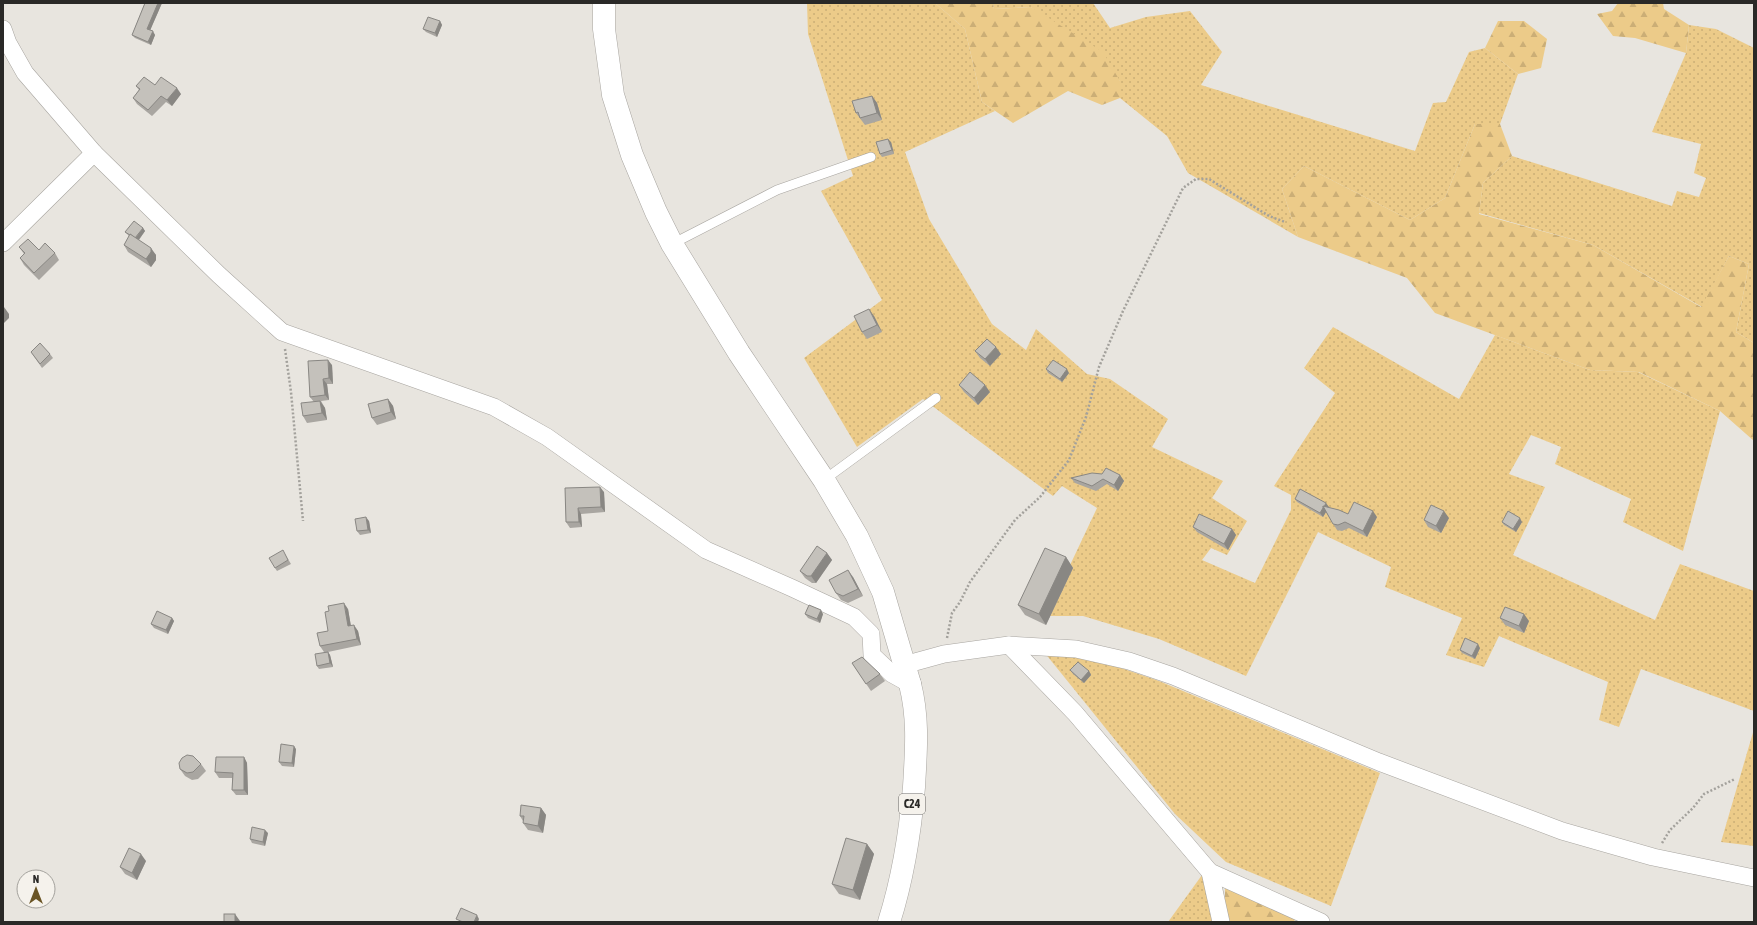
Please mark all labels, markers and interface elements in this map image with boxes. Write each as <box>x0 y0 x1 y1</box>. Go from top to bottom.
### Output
road number: C24 <box>899 794 925 814</box>
north arrow <box>16 869 56 909</box>
text: N <box>33 873 39 885</box>

